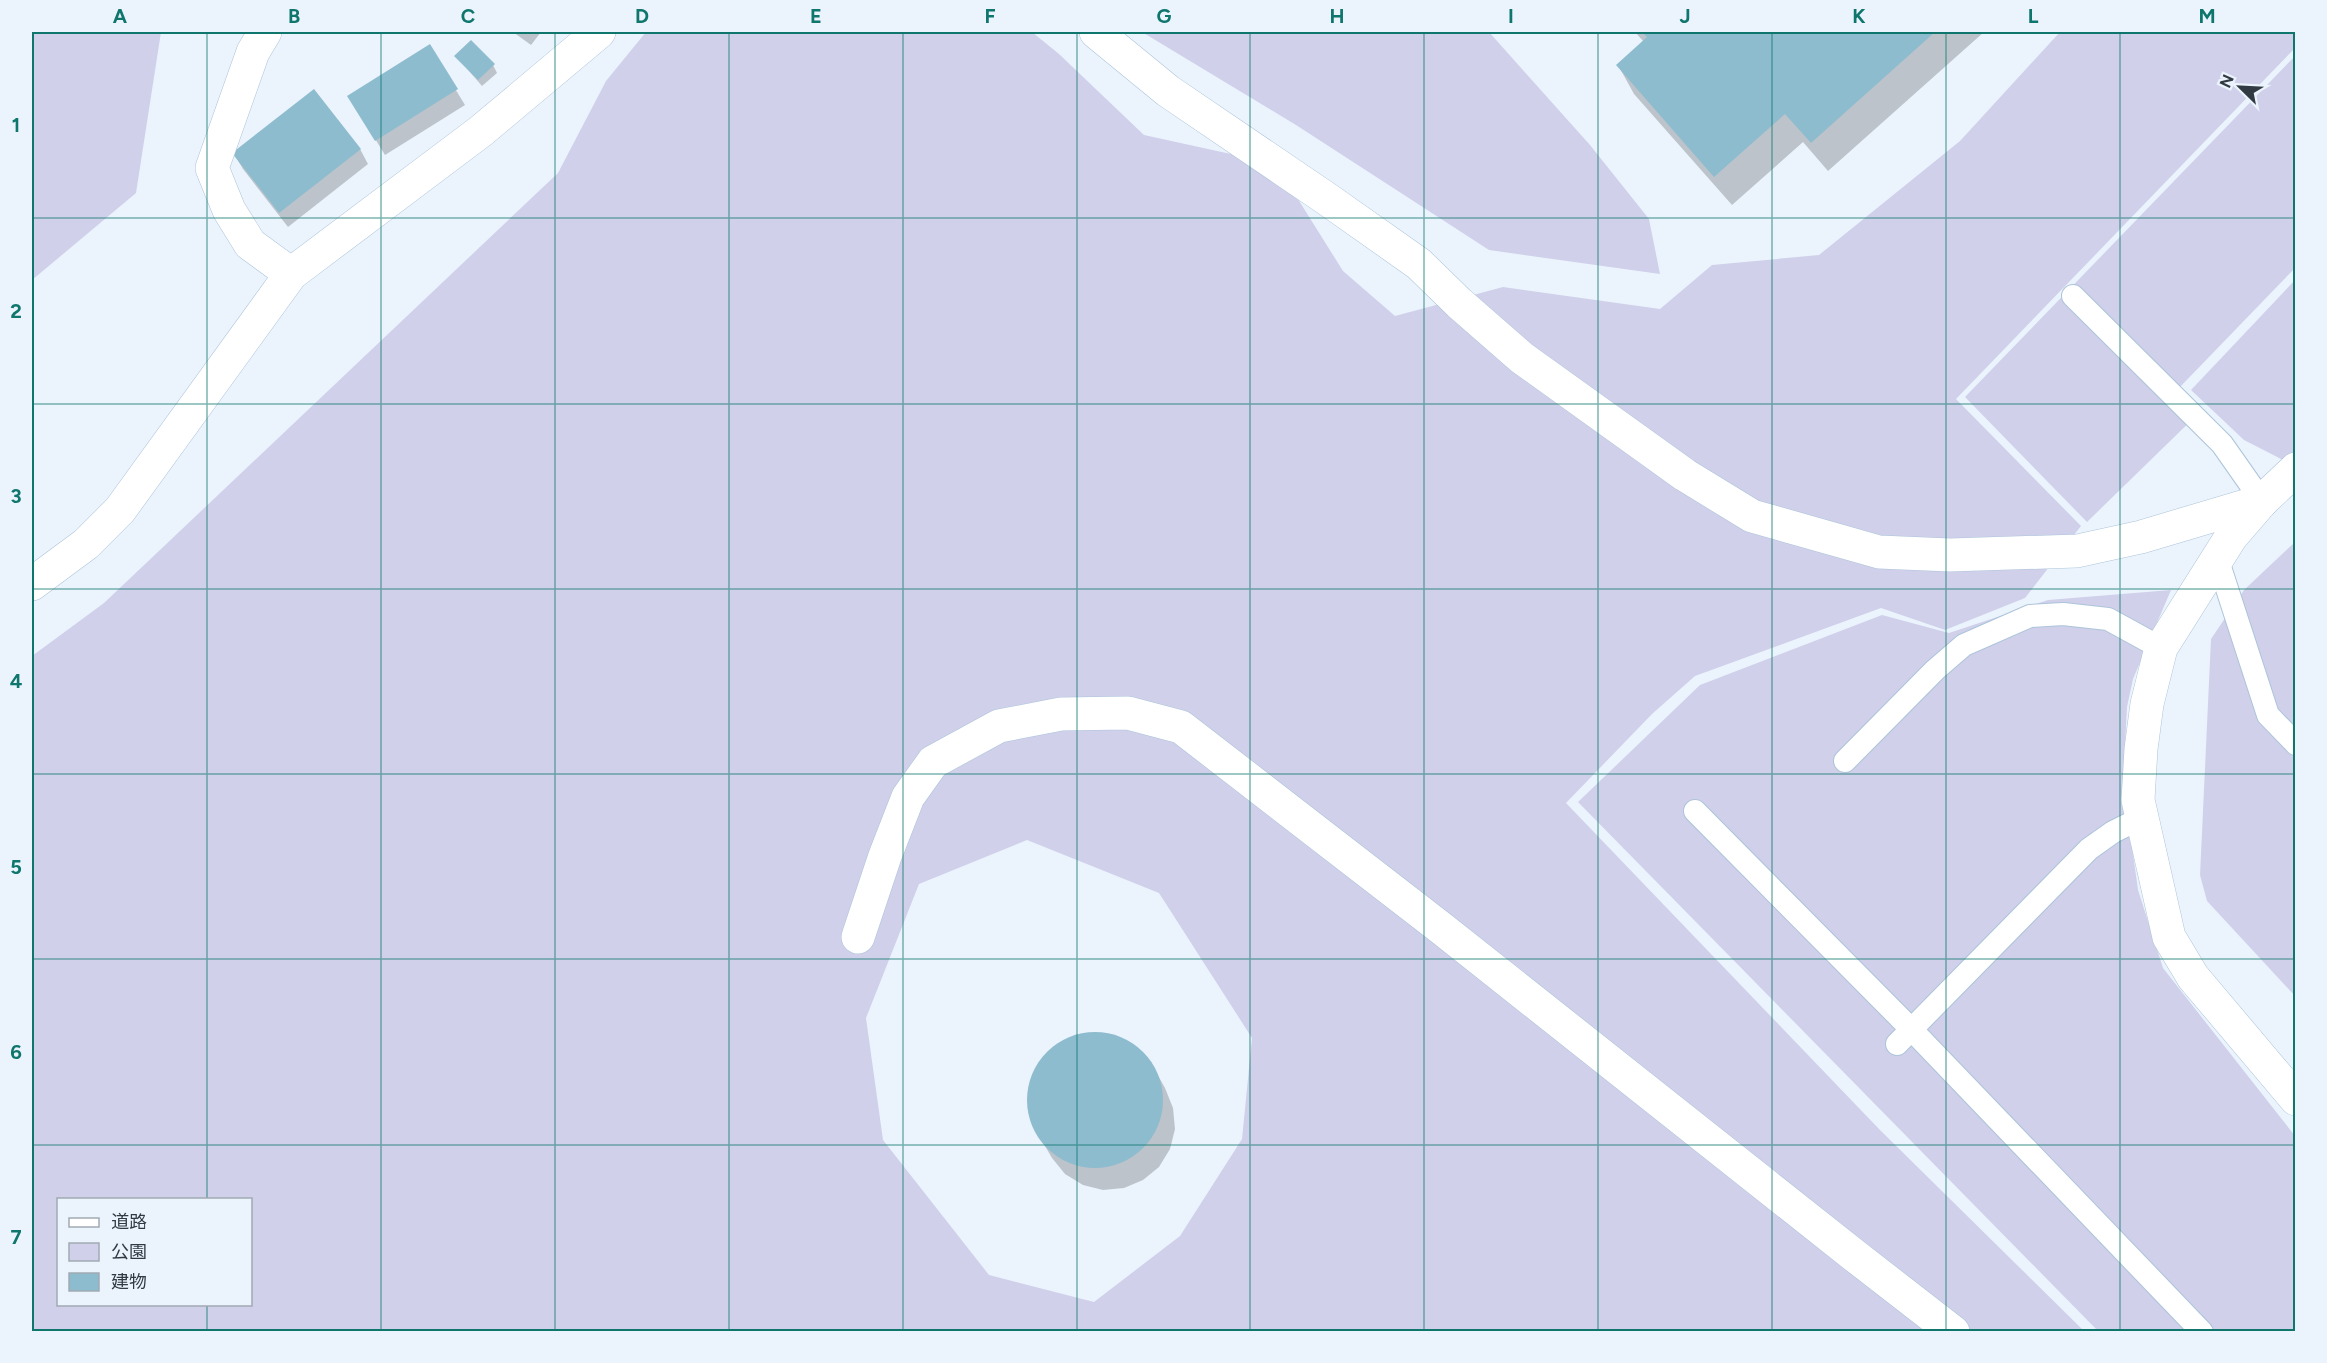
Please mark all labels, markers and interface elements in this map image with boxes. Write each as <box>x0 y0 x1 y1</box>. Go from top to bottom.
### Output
text: A <box>113 4 128 28</box>
text: B <box>288 4 300 28</box>
text: C <box>461 4 475 28</box>
text: D <box>635 4 649 28</box>
text: E <box>810 4 822 28</box>
text: F <box>984 4 996 28</box>
text: G <box>1157 4 1172 28</box>
text: H <box>1330 4 1345 28</box>
text: I <box>1508 4 1514 28</box>
text: J <box>1679 4 1691 28</box>
text: K <box>1852 4 1866 28</box>
text: L <box>2028 4 2039 28</box>
text: M <box>2198 4 2216 28</box>
north arrow <box>2210 57 2270 117</box>
text: N <box>2216 72 2238 91</box>
text: 1 <box>12 113 20 137</box>
text: 2 <box>10 299 22 323</box>
text: 3 <box>10 484 22 508</box>
text: 4 <box>10 669 23 693</box>
text: 5 <box>10 855 22 879</box>
text: 6 <box>10 1040 22 1064</box>
legend <box>57 1198 252 1306</box>
text: 道路 <box>111 1211 147 1233</box>
text: 7 <box>10 1225 22 1249</box>
text: 公園 <box>111 1241 147 1263</box>
text: 建物 <box>111 1271 147 1293</box>

